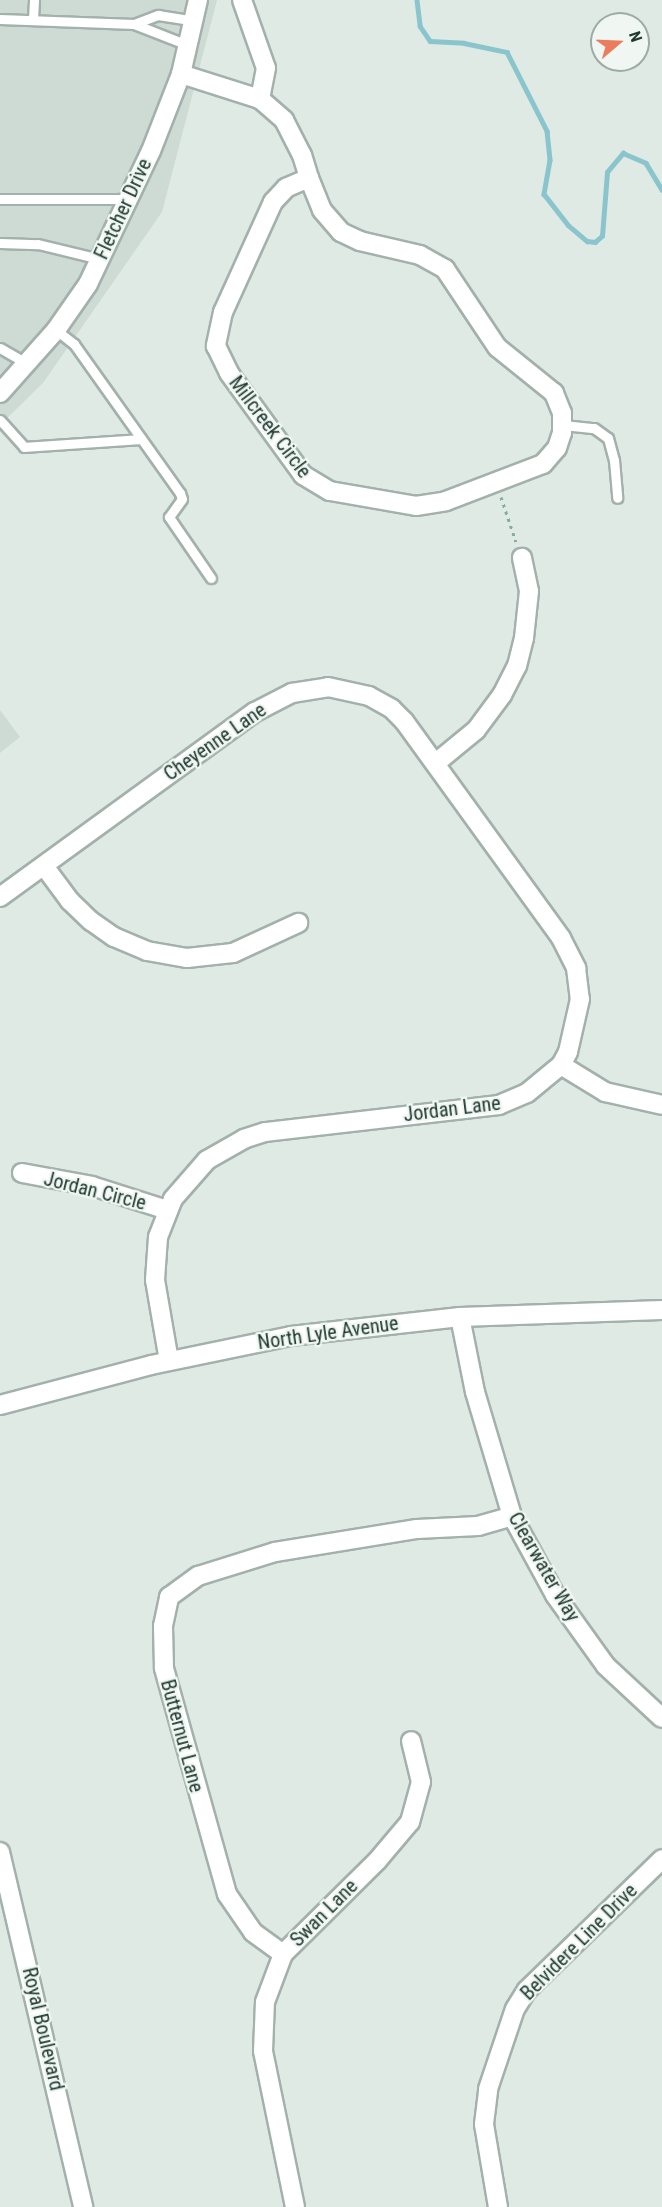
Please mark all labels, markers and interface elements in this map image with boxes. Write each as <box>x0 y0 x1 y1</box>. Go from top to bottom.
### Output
north arrow <box>590 12 650 72</box>
text: N <box>625 29 646 44</box>
street label: Fletcher Drive <box>89 155 157 263</box>
street label: Millcreek Circle <box>224 371 316 483</box>
street label: Cheyenne Lane <box>159 698 271 786</box>
street label: Jordan Lane <box>402 1091 502 1127</box>
street label: Jordan Circle <box>41 1167 149 1215</box>
street label: North Lyle Avenue <box>256 1311 400 1355</box>
street label: Clearwater Way <box>503 1508 585 1626</box>
street label: Butternut Lane <box>155 1677 209 1795</box>
street label: Swan Lane <box>285 1874 363 1952</box>
street label: Belvidere Line Drive <box>516 1879 642 2005</box>
street label: Royal Boulevard <box>17 1965 69 2093</box>

